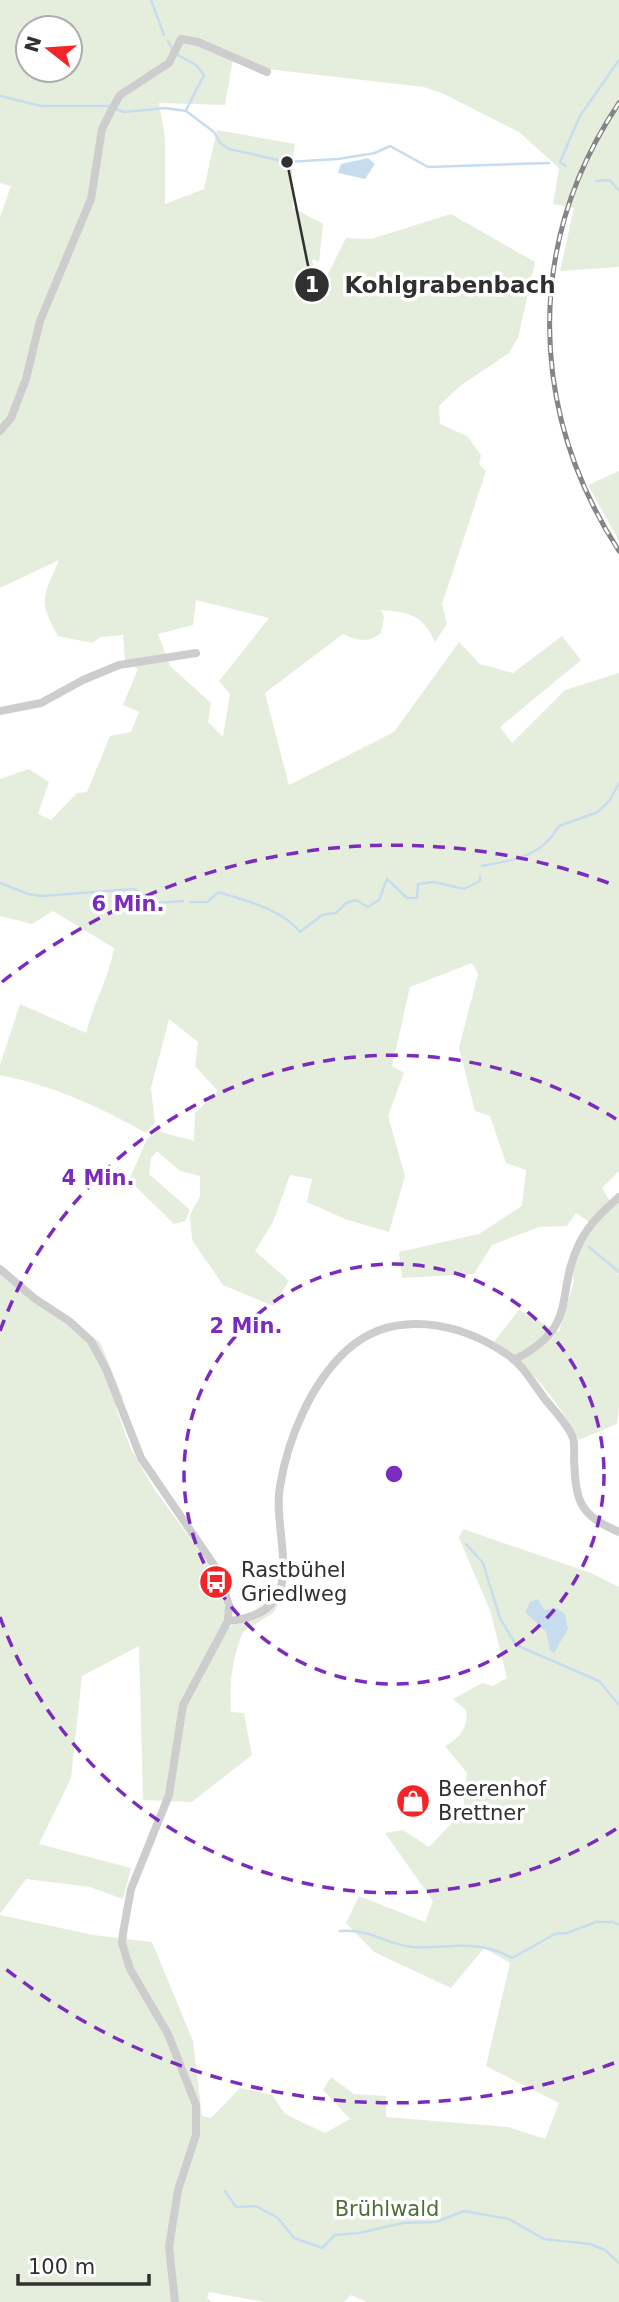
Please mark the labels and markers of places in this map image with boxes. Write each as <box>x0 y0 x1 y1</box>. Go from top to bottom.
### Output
callout: Kohlgrabenbach <box>295 263 569 307</box>
centre of rings <box>382 1462 406 1486</box>
place label: Rastbühel Griedlweg <box>241 1558 347 1606</box>
bus stop icon: Rastbühel Griedlweg <box>197 1563 235 1601</box>
place label: Beerenhof Brettner <box>438 1777 547 1825</box>
shop icon: Beerenhof Brettner <box>394 1782 432 1820</box>

